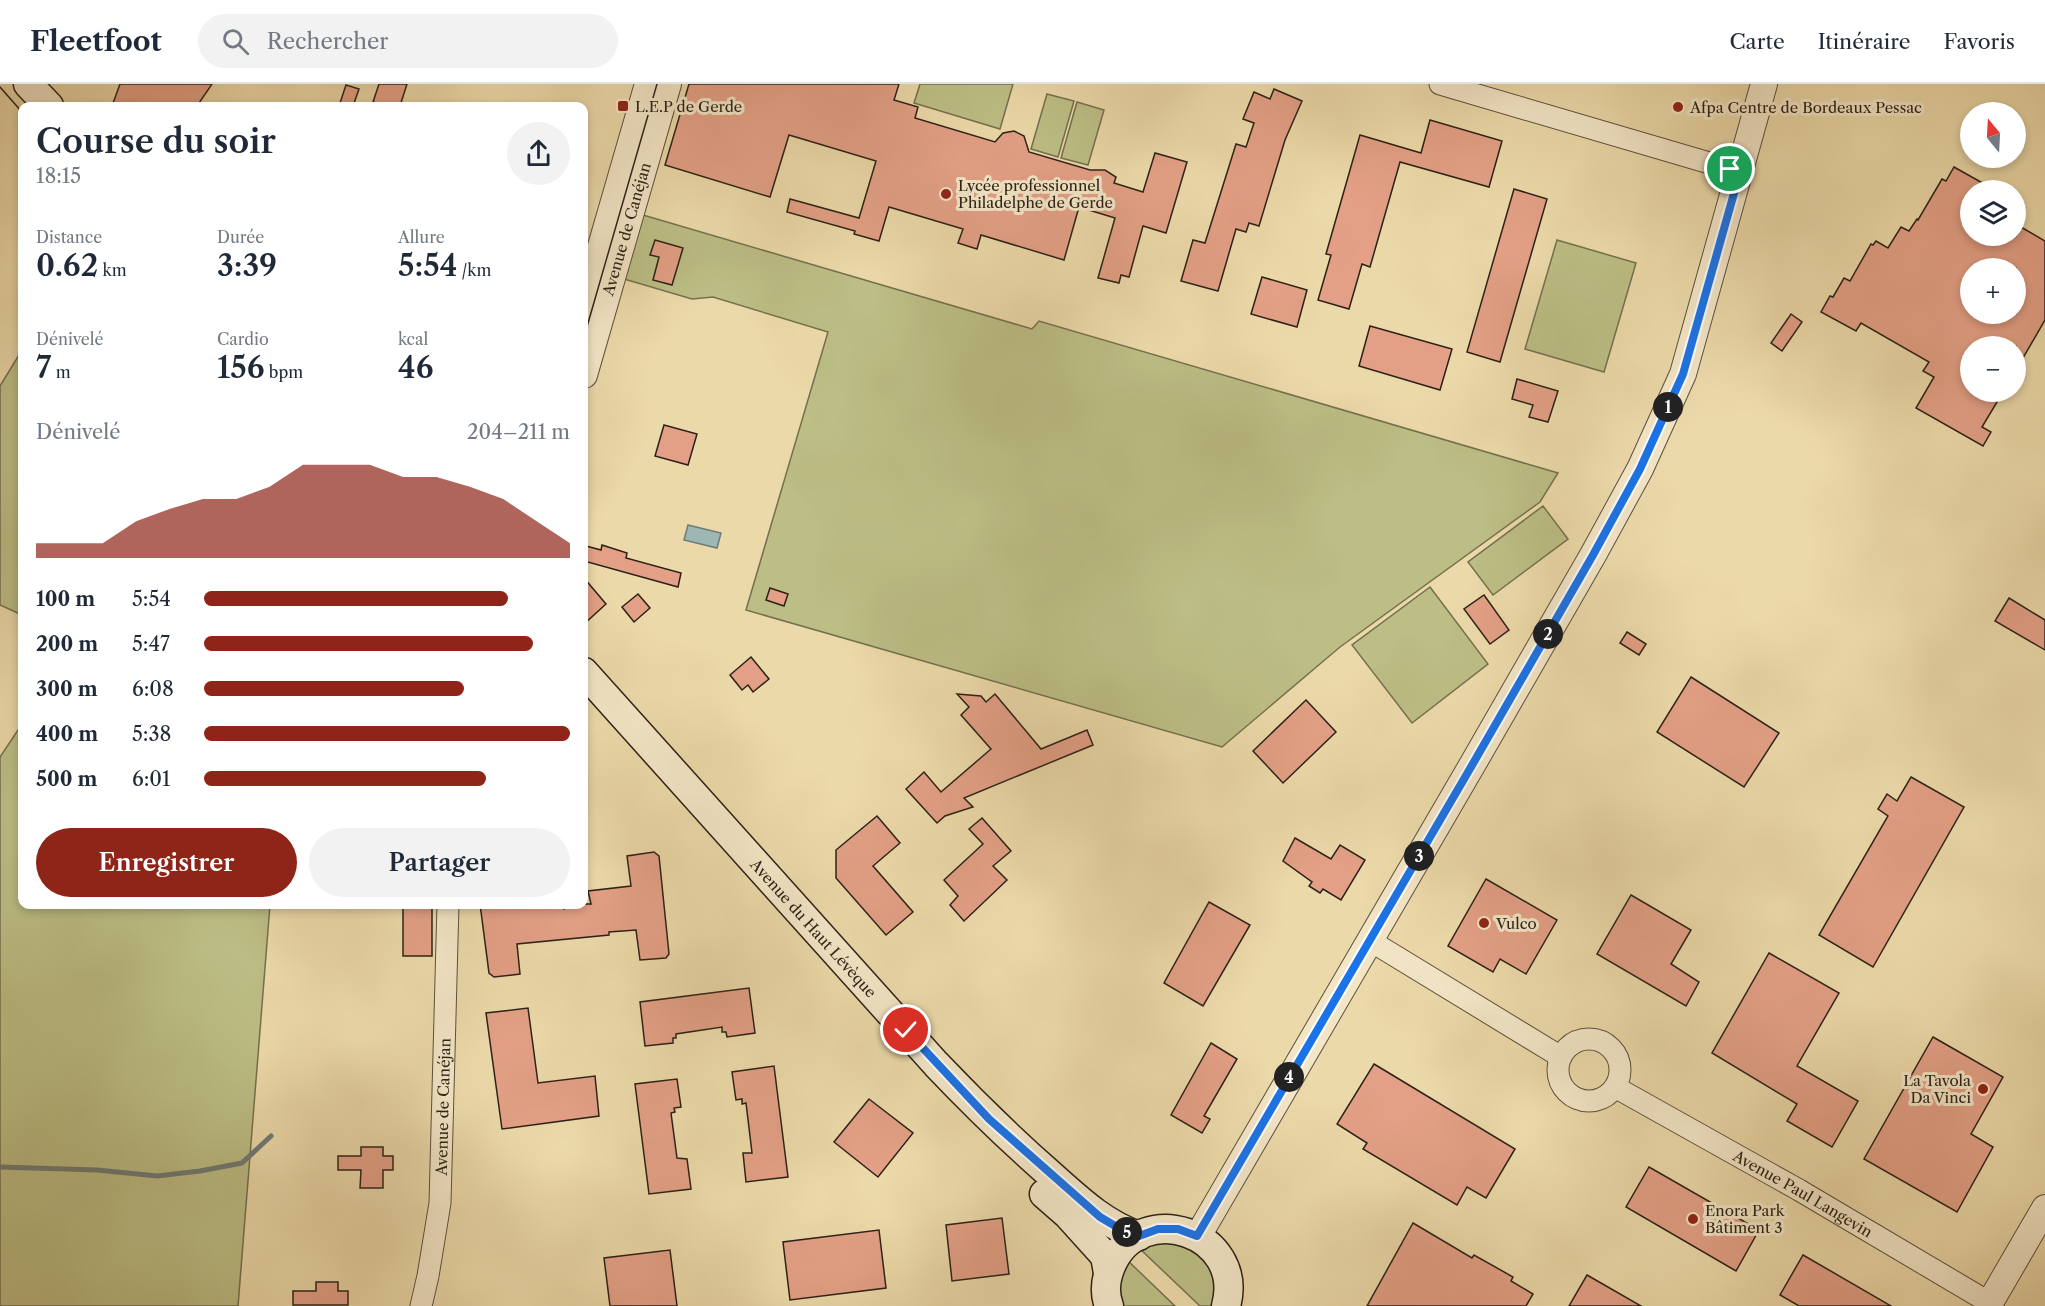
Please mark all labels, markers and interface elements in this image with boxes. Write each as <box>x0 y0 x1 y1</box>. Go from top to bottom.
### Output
search box <box>198 14 618 68</box>
text: Fleetfoot <box>30 24 162 58</box>
icon: search <box>219 25 252 58</box>
text: Rechercher <box>267 28 389 55</box>
text: Carte <box>1729 29 1785 54</box>
text: Itinéraire <box>1818 29 1911 54</box>
text: Favoris <box>1944 29 2015 54</box>
place label: L.E.P de Gerde <box>635 97 742 116</box>
place label: Afpa Centre de Bordeaux Pessac <box>1689 98 1922 117</box>
marker: L.E.P de Gerde <box>616 99 630 113</box>
marker: Afpa Centre de Bordeaux Pessac <box>1671 100 1685 114</box>
north arrow <box>1960 102 2026 168</box>
map controls <box>1960 102 2026 402</box>
text: Course du soir <box>36 121 276 162</box>
button: share <box>507 122 570 185</box>
pin <box>1704 143 1755 194</box>
icon: arrive <box>1713 152 1746 185</box>
street label: Avenue de Canéjan <box>598 160 655 299</box>
text: 18:15 <box>36 164 81 188</box>
place label: Lycée professionnel Philadelphe de Gerde <box>958 176 1113 212</box>
button: layers <box>1960 180 2026 246</box>
marker: Lycée professionnel Philadelphe de Gerde <box>939 187 953 201</box>
text: Distance <box>36 227 102 247</box>
text: Durée <box>217 227 264 247</box>
text: Allure <box>398 227 445 247</box>
text: 0.62 <box>36 247 98 284</box>
text: 3:39 <box>217 247 277 284</box>
text: 5:54 <box>398 247 457 284</box>
button: + <box>1960 258 2026 324</box>
text: km <box>98 260 127 280</box>
text: /km <box>457 260 492 280</box>
text: Dénivelé <box>36 329 104 349</box>
text: Cardio <box>217 329 269 349</box>
text: kcal <box>398 329 428 349</box>
button: − <box>1960 336 2026 402</box>
text: 7 <box>36 349 51 386</box>
text: 156 <box>217 349 264 386</box>
text: 46 <box>398 349 433 386</box>
text: m <box>51 362 71 382</box>
text: bpm <box>264 362 303 382</box>
pin: 1 <box>1653 392 1683 422</box>
text: 1 <box>1664 397 1672 417</box>
text: Dénivelé <box>36 420 120 444</box>
text: 204–211 m <box>467 420 570 444</box>
text: 100 m <box>36 587 95 611</box>
text: 5:54 <box>132 587 171 611</box>
pin: 2 <box>1533 619 1563 649</box>
text: 2 <box>1543 624 1553 644</box>
text: 200 m <box>36 632 98 656</box>
text: 5:47 <box>132 632 170 656</box>
text: 300 m <box>36 677 98 701</box>
text: 6:08 <box>132 677 174 701</box>
text: 400 m <box>36 722 98 746</box>
text: 5:38 <box>132 722 171 746</box>
text: 500 m <box>36 767 97 791</box>
text: 6:01 <box>132 767 170 791</box>
button: Enregistrer <box>36 828 297 897</box>
button: Partager <box>309 828 570 897</box>
pin: 3 <box>1404 841 1434 871</box>
text: 3 <box>1414 846 1424 866</box>
street label: Avenue du Haut Lévèque <box>746 854 881 1001</box>
place label: Vulco <box>1495 914 1537 933</box>
marker: Vulco <box>1477 916 1491 930</box>
pin <box>880 1004 931 1055</box>
icon: check <box>889 1013 922 1046</box>
street label: Avenue de Canéjan <box>431 1037 454 1177</box>
pin: 4 <box>1274 1062 1304 1092</box>
text: 4 <box>1284 1067 1294 1087</box>
place label: La Tavola Da Vinci <box>1903 1071 1971 1107</box>
marker: La Tavola Da Vinci <box>1976 1082 1990 1096</box>
street label: Avenue Paul Langevin <box>1729 1145 1877 1241</box>
place label: Enora Park Bâtiment 3 <box>1705 1201 1786 1237</box>
marker: Enora Park Bâtiment 3 <box>1686 1212 1700 1226</box>
pin: 5 <box>1112 1217 1142 1247</box>
text: 5 <box>1123 1222 1131 1242</box>

